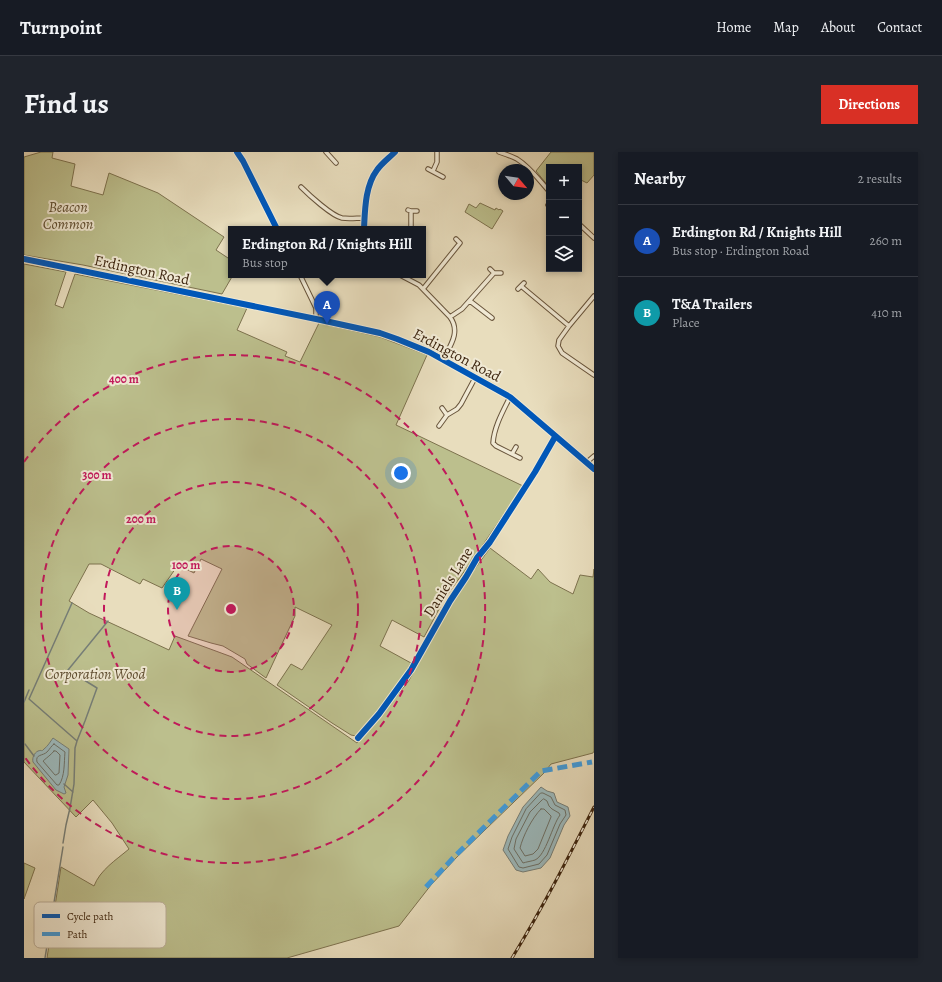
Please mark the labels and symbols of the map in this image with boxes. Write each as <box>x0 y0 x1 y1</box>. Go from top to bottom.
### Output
north arrow <box>498 164 534 200</box>
park label: Beacon Common <box>43 197 93 234</box>
street label: Erdington Road <box>93 250 192 290</box>
pin: A <box>314 291 340 324</box>
street label: Erdington Road <box>410 323 505 387</box>
text: 400 m <box>109 371 139 387</box>
your location <box>391 463 411 483</box>
text: 300 m <box>82 467 112 483</box>
text: 200 m <box>126 511 156 527</box>
street label: Daniels Lane <box>419 543 478 621</box>
text: 100 m <box>172 557 200 573</box>
pin: B <box>164 577 190 610</box>
centre of rings <box>224 602 238 616</box>
park label: Corporation Wood <box>45 664 145 684</box>
legend <box>34 902 166 948</box>
text: Cycle path <box>67 909 114 924</box>
text: Path <box>67 927 88 942</box>

